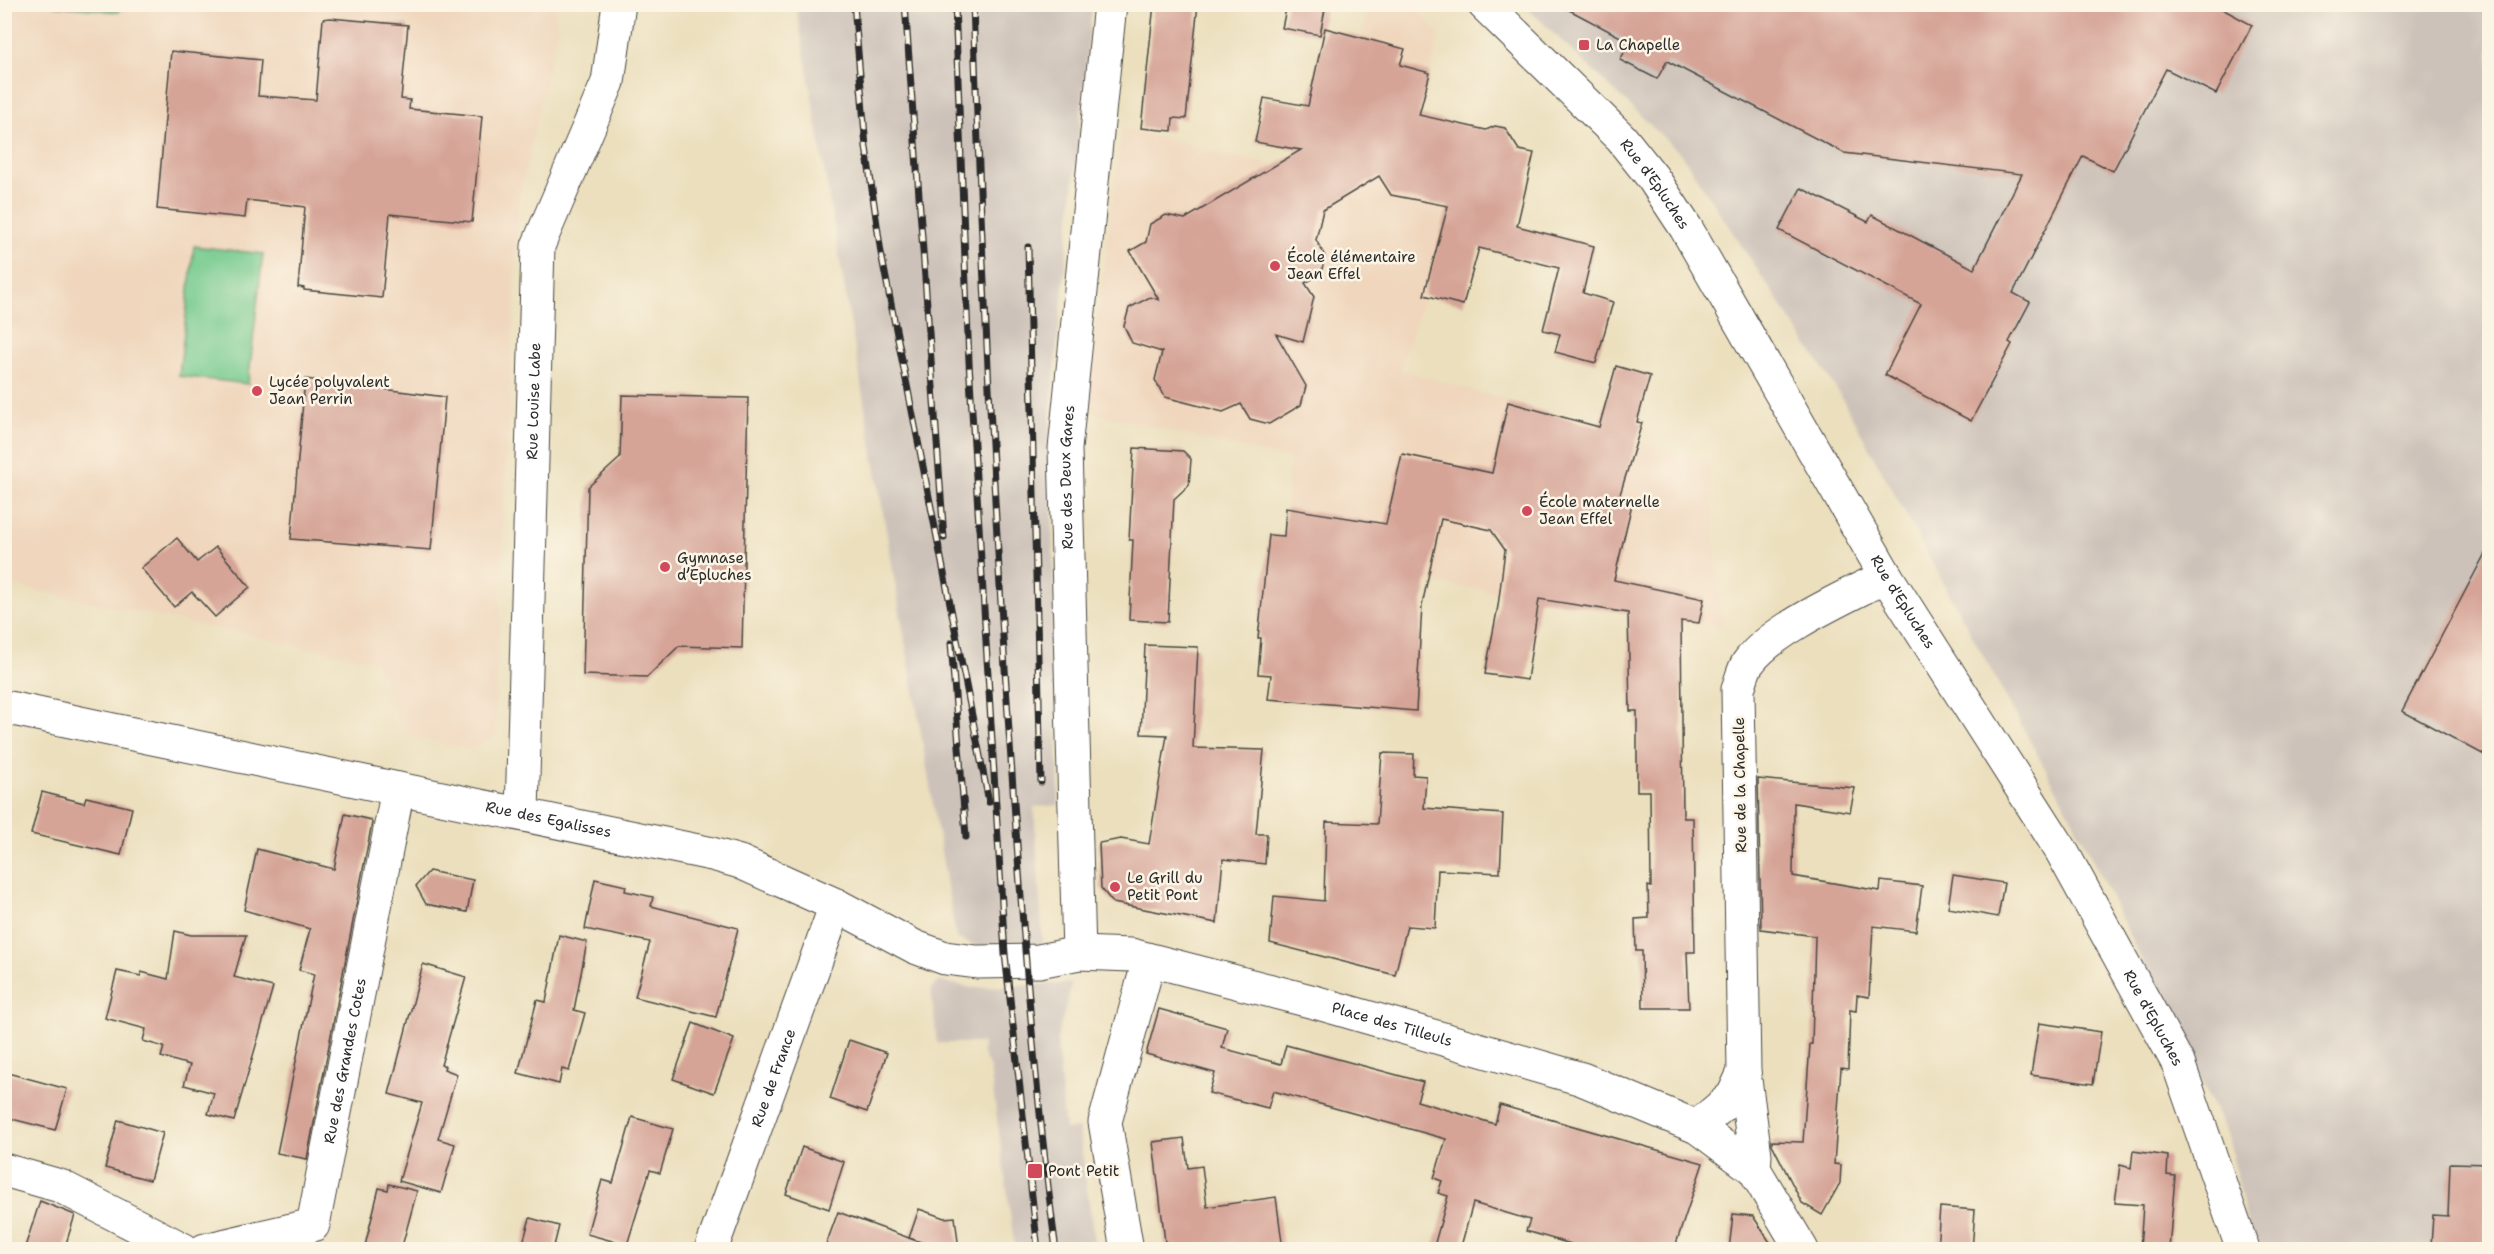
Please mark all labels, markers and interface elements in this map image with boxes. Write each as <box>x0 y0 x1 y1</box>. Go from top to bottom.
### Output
place label: La Chapelle <box>1596 35 1680 55</box>
marker: La Chapelle <box>1577 38 1591 52</box>
street label: Rue d'Epluches <box>1616 135 1694 233</box>
place label: École élémentaire Jean Effel <box>1287 246 1416 284</box>
marker: École élémentaire Jean Effel <box>1268 259 1282 273</box>
street label: Rue Louise Labe <box>522 342 545 460</box>
place label: Lycée polyvalent Jean Perrin <box>269 372 390 409</box>
marker: Lycée polyvalent Jean Perrin <box>250 384 264 398</box>
street label: Rue des Deux Gares <box>1055 404 1079 550</box>
place label: École maternelle Jean Effel <box>1539 491 1660 529</box>
marker: École maternelle Jean Effel <box>1520 504 1534 518</box>
place label: Gymnase d’Epluches <box>677 548 752 585</box>
street label: Rue d'Epluches <box>1866 551 1940 652</box>
marker: Gymnase d’Epluches <box>658 560 672 574</box>
street label: Rue de la Chapelle <box>1729 717 1751 853</box>
street label: Rue des Egalisses <box>484 796 613 842</box>
place label: Le Grill du Petit Pont <box>1127 868 1203 905</box>
marker: Le Grill du Petit Pont <box>1108 880 1122 894</box>
street label: Rue d'Epluches <box>2119 966 2188 1070</box>
street label: Rue des Grandes Cotes <box>319 976 371 1145</box>
street label: Place des Tilleuls <box>1329 997 1455 1051</box>
street label: Rue de France <box>746 1026 800 1130</box>
place label: Pont Petit <box>1048 1161 1119 1181</box>
marker: Pont Petit <box>1026 1162 1044 1180</box>

